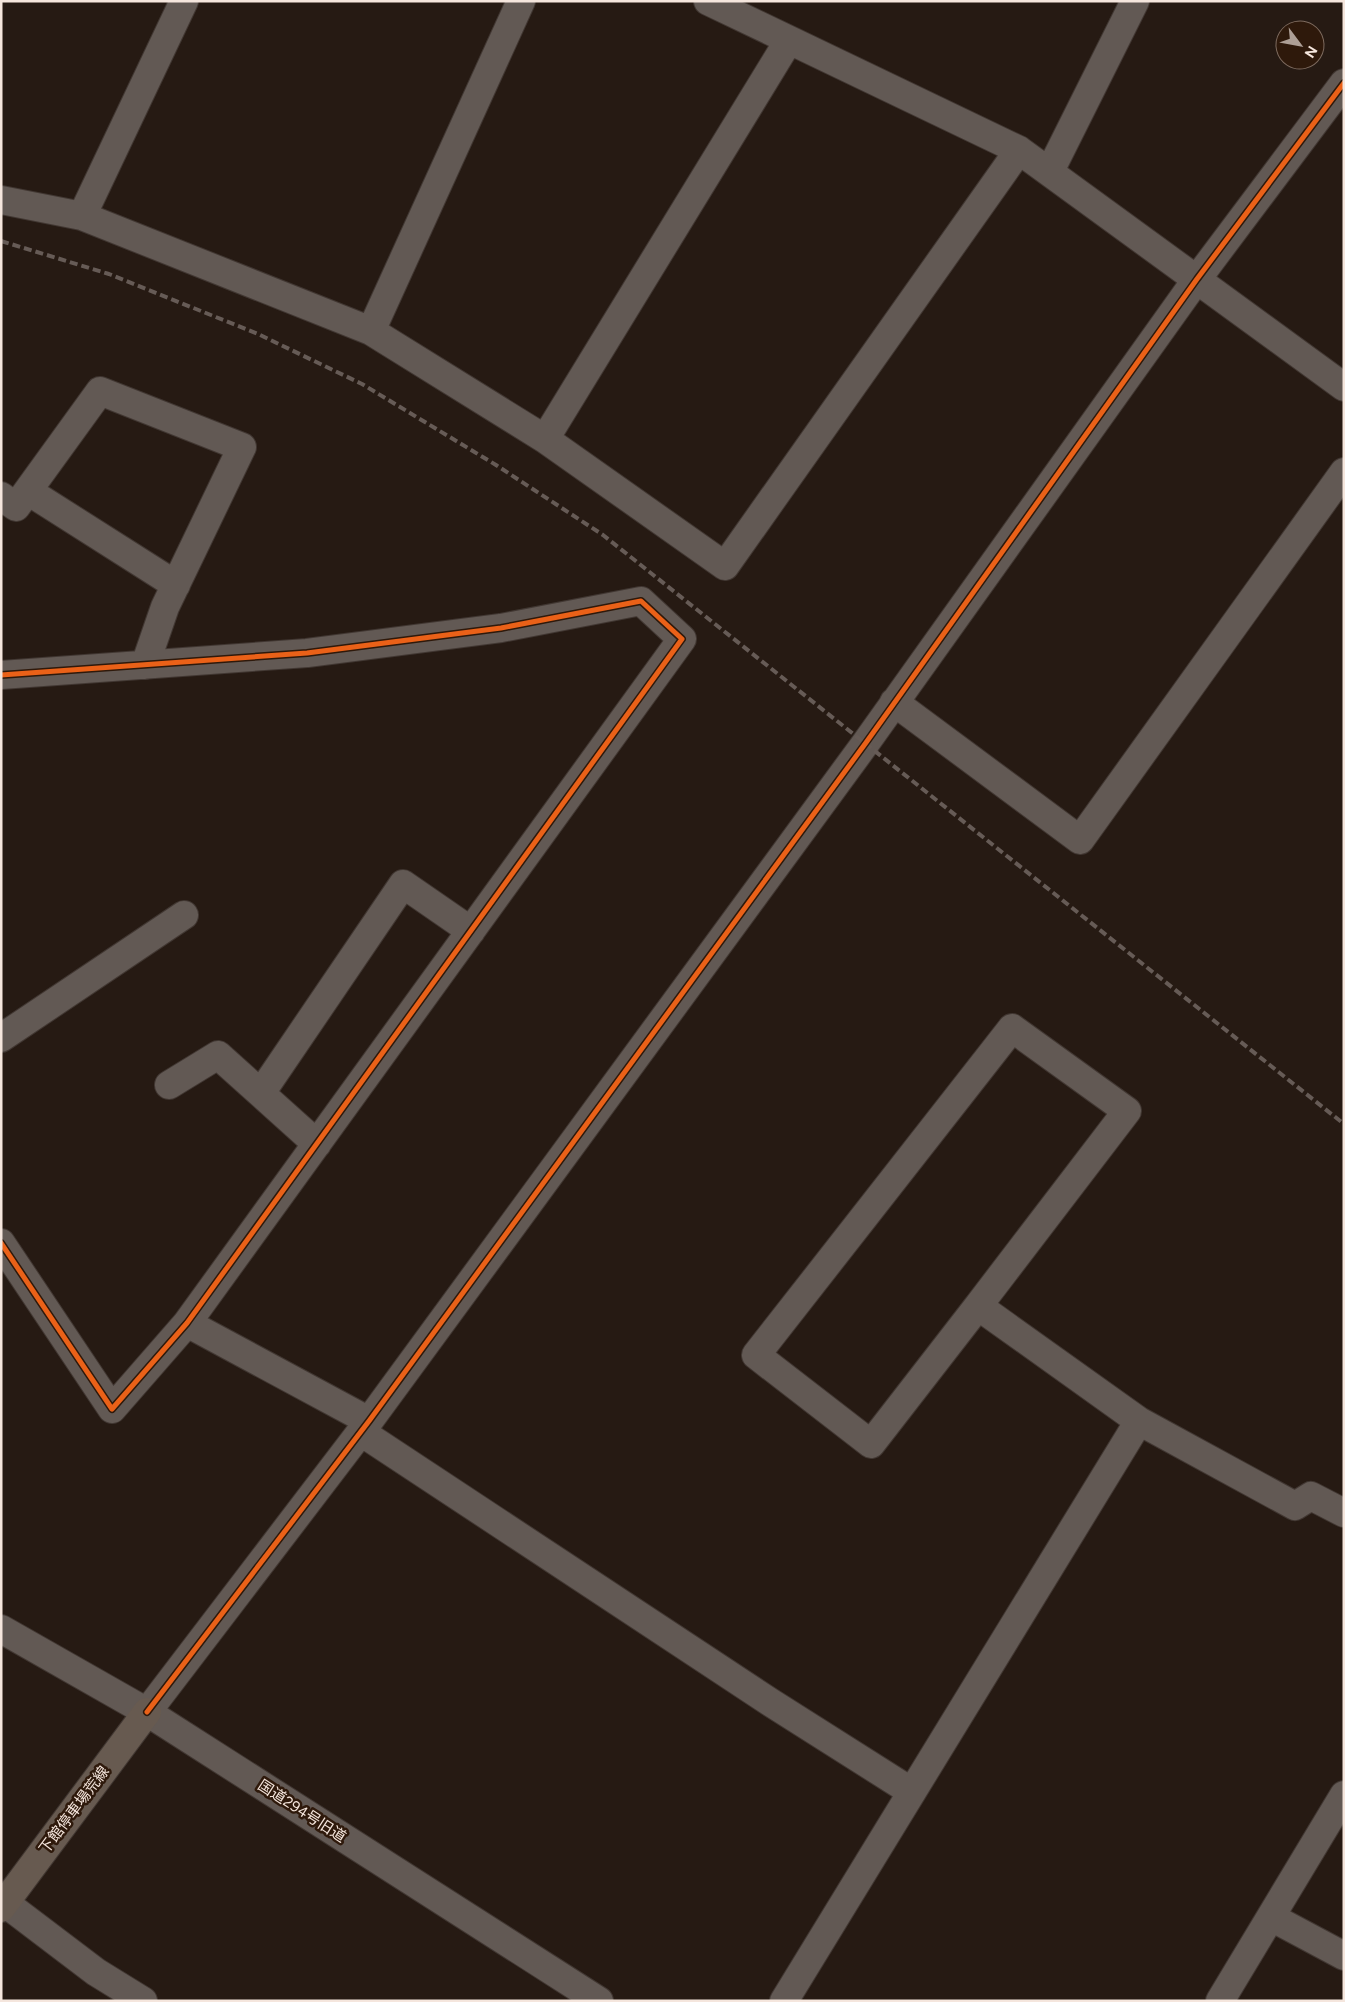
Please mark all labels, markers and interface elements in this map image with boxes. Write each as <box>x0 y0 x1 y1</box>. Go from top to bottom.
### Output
north arrow <box>1275 20 1325 70</box>
text: N <box>1301 43 1321 61</box>
street label: 下館停車場荒線 <box>35 1763 113 1857</box>
street label: 国道294号旧道 <box>255 1776 349 1846</box>

